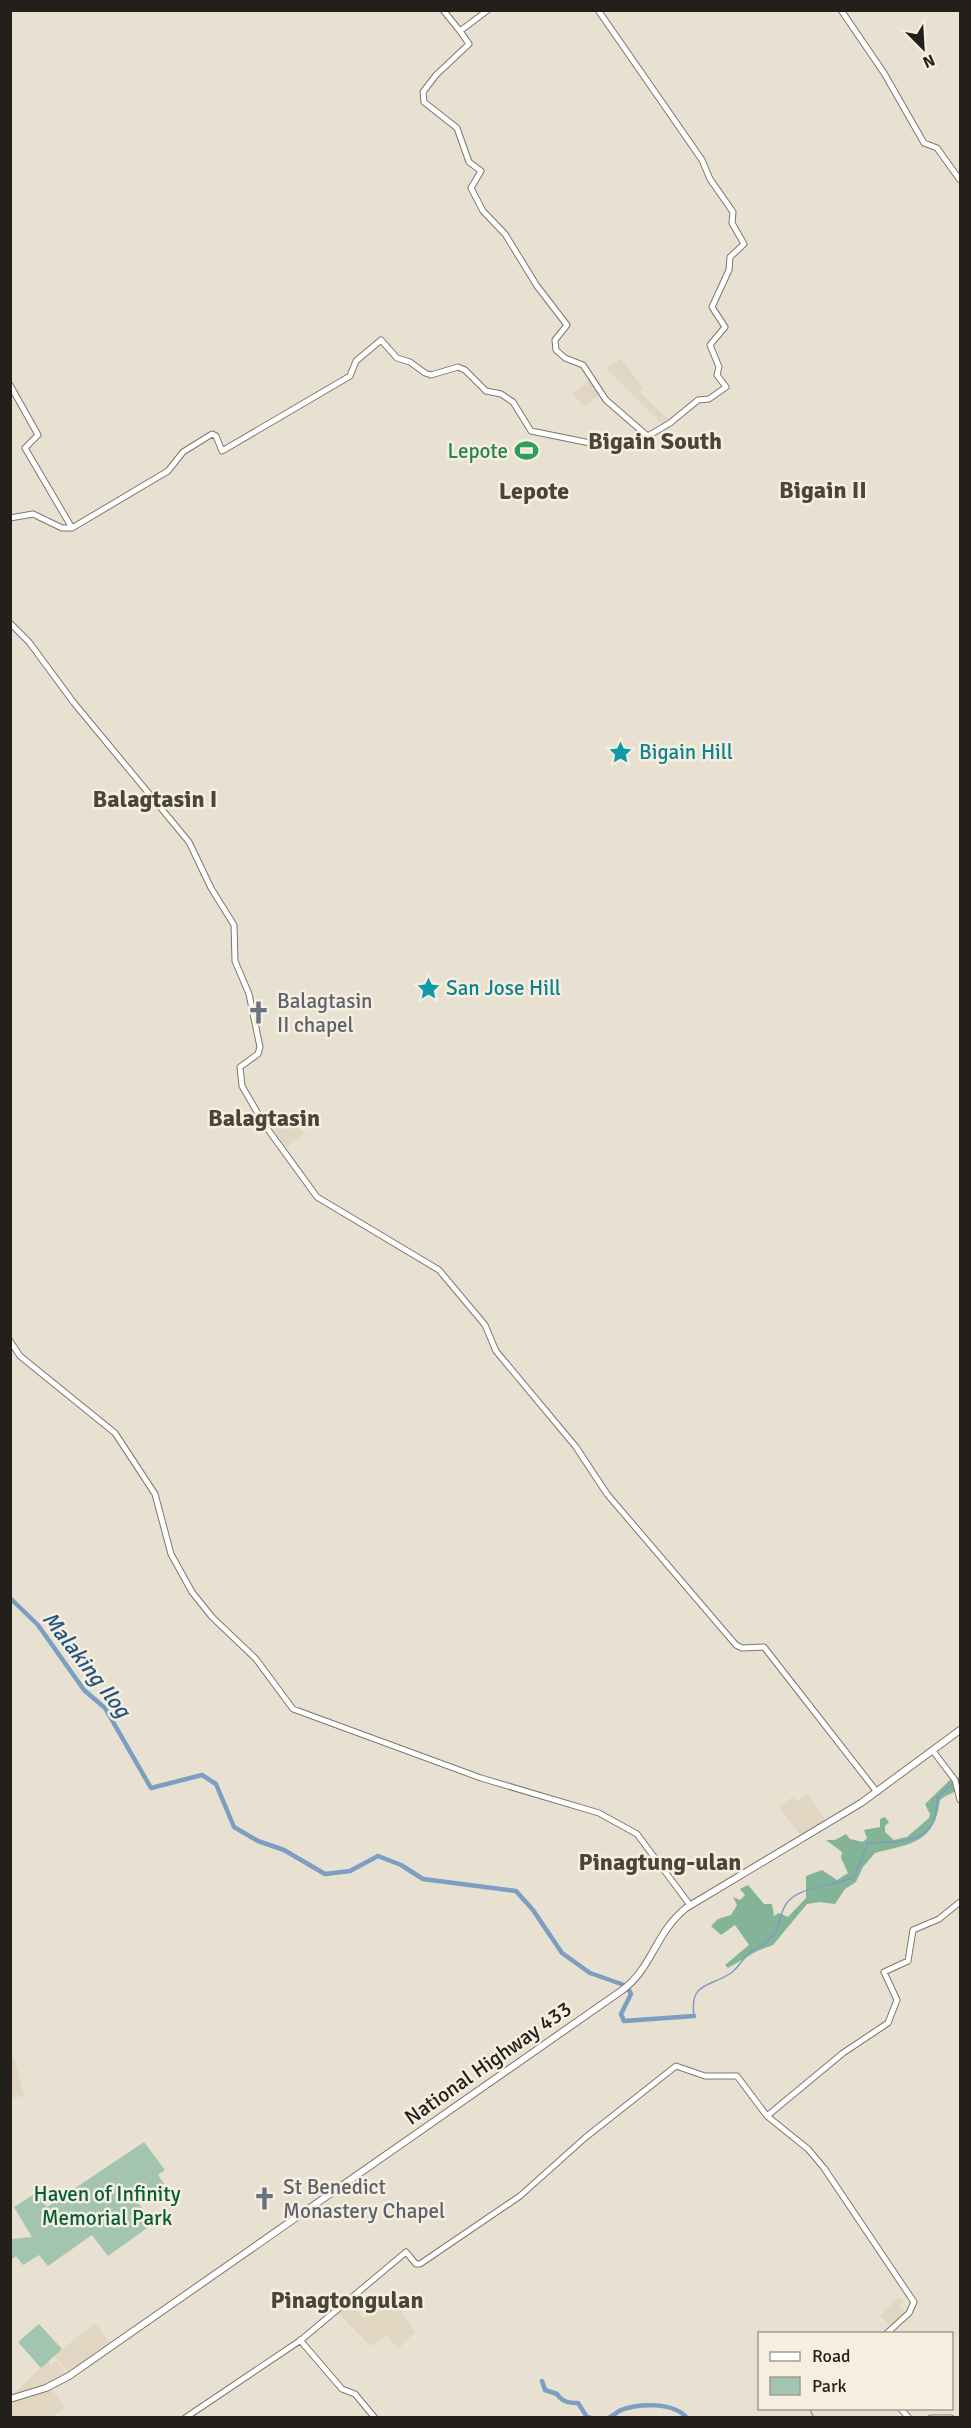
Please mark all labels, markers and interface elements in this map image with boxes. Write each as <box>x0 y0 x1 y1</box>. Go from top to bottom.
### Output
north arrow <box>893 18 953 78</box>
text: N <box>920 49 938 72</box>
district label: Bigain South <box>588 426 722 456</box>
place label: Lepote <box>448 438 508 464</box>
sports icon: Lepote <box>513 438 539 464</box>
district label: Bigain II <box>779 475 867 505</box>
district label: Lepote <box>499 476 569 506</box>
place icon: Bigain Hill <box>608 739 634 765</box>
place label: Bigain Hill <box>639 739 733 765</box>
district label: Balagtasin I <box>93 784 217 814</box>
place icon: San Jose Hill <box>415 975 441 1001</box>
place label: San Jose Hill <box>446 975 561 1001</box>
place label: Balagtasin II chapel <box>277 988 373 1038</box>
church icon: Balagtasin II chapel <box>246 1000 272 1026</box>
district label: Balagtasin <box>208 1103 320 1133</box>
water label: Malaking Ilog <box>37 1606 138 1725</box>
district label: Pinagtung-ulan <box>579 1847 741 1877</box>
street label: National Highway 433 <box>400 1996 576 2130</box>
place label: St Benedict Monastery Chapel <box>283 2174 445 2224</box>
park label: Haven of Infinity Memorial Park <box>34 2181 181 2231</box>
church icon: St Benedict Monastery Chapel <box>252 2186 278 2212</box>
district label: Pinagtongulan <box>270 2285 424 2315</box>
legend <box>758 2332 953 2410</box>
text: Road <box>812 2345 851 2367</box>
text: Park <box>812 2375 847 2397</box>

